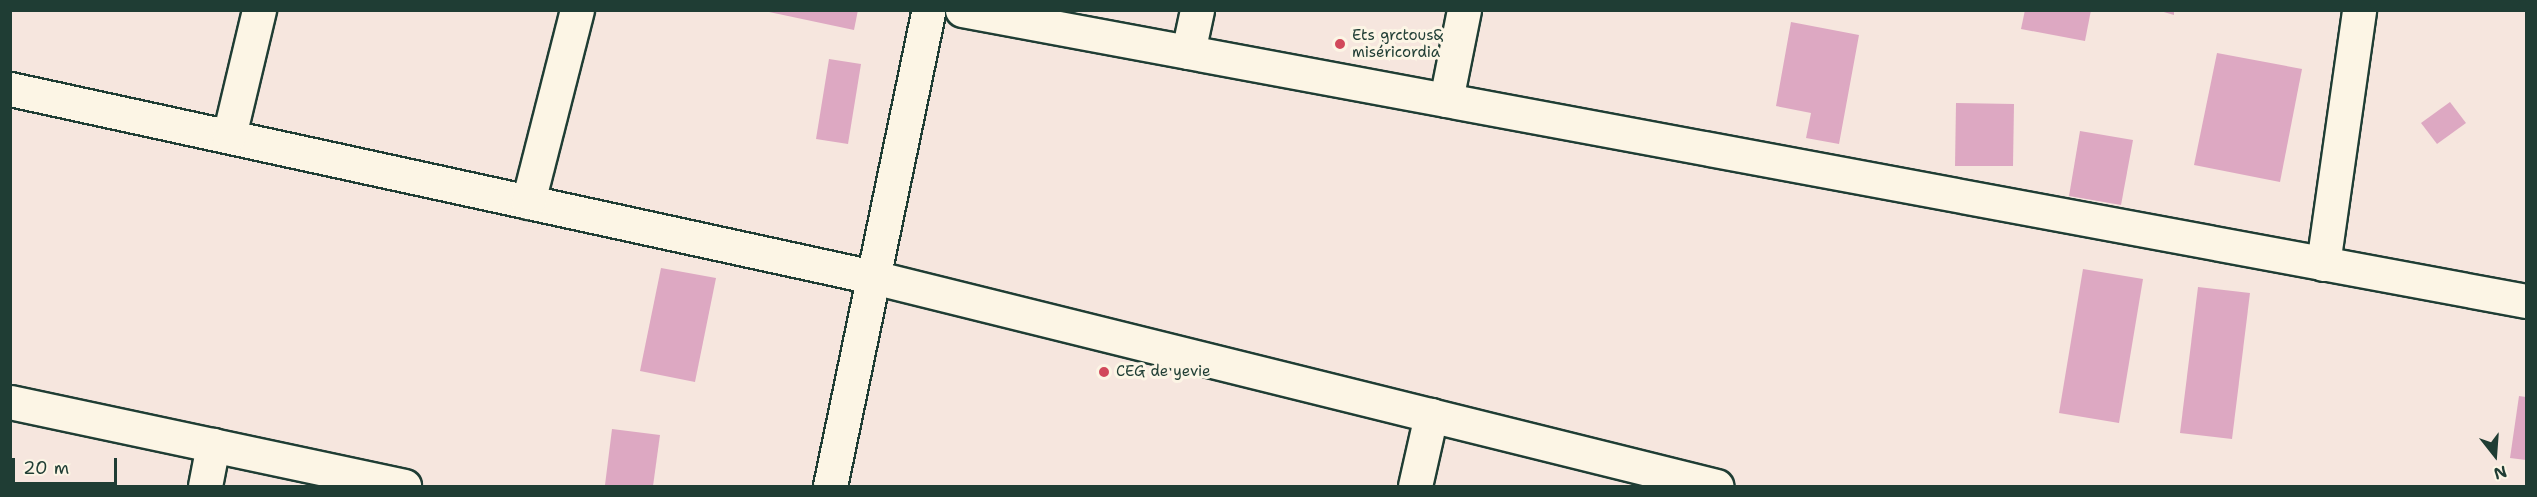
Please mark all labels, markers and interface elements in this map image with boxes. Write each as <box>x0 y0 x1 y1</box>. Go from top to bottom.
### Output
place label: Ets grctous& miséricordia <box>1352 26 1443 61</box>
marker: Ets grctous& miséricordia <box>1333 37 1347 51</box>
place label: CEG de yevie <box>1116 363 1211 381</box>
marker: CEG de yevie <box>1097 365 1111 379</box>
north arrow <box>2465 425 2525 485</box>
scale bar <box>15 446 120 484</box>
text: 20 m <box>23 456 69 480</box>
text: N <box>2491 461 2510 485</box>

